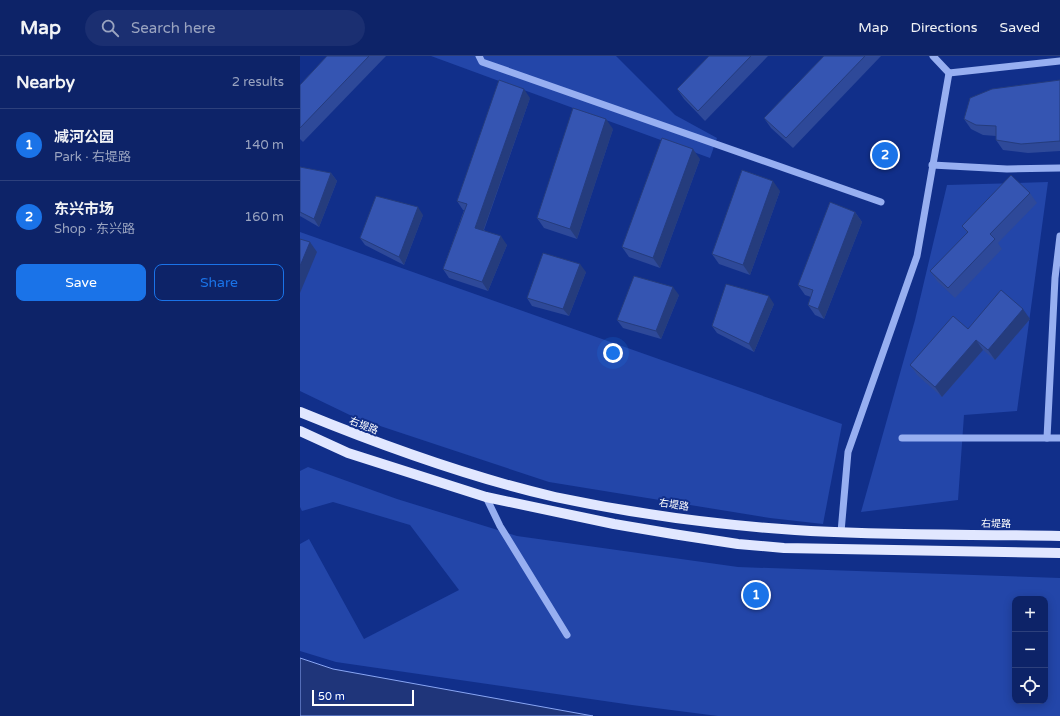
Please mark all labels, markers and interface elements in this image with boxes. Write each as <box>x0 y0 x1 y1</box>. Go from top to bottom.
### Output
search box <box>85 10 365 46</box>
text: Map <box>20 17 61 39</box>
icon: search <box>99 17 121 39</box>
text: Search here <box>131 19 215 37</box>
text: Map <box>858 19 889 36</box>
text: Directions <box>911 19 978 36</box>
text: Saved <box>1000 19 1040 36</box>
text: Nearby <box>16 72 75 93</box>
text: 2 results <box>232 74 284 90</box>
text: 减河公园 <box>54 128 114 146</box>
text: 1 <box>25 137 33 153</box>
text: 140 m <box>244 137 284 153</box>
pin: 2 <box>872 140 898 170</box>
text: Park · 右堤路 <box>54 149 131 165</box>
text: 东兴市场 <box>54 200 114 218</box>
text: 2 <box>25 209 33 225</box>
text: 160 m <box>244 209 284 225</box>
text: Shop · 东兴路 <box>54 221 135 237</box>
button: Save <box>16 264 146 301</box>
button: Share <box>154 264 284 301</box>
your location <box>603 343 623 363</box>
street label: 右堤路 <box>347 415 380 437</box>
street label: 右堤路 <box>658 497 690 513</box>
street label: 右堤路 <box>981 518 1011 530</box>
pin: 1 <box>743 580 769 610</box>
map controls <box>1012 596 1048 704</box>
button: + <box>1012 596 1048 632</box>
button: − <box>1012 632 1048 668</box>
button: locate <box>1012 668 1048 704</box>
scale bar <box>312 688 414 707</box>
text: 50 m <box>318 690 345 703</box>

